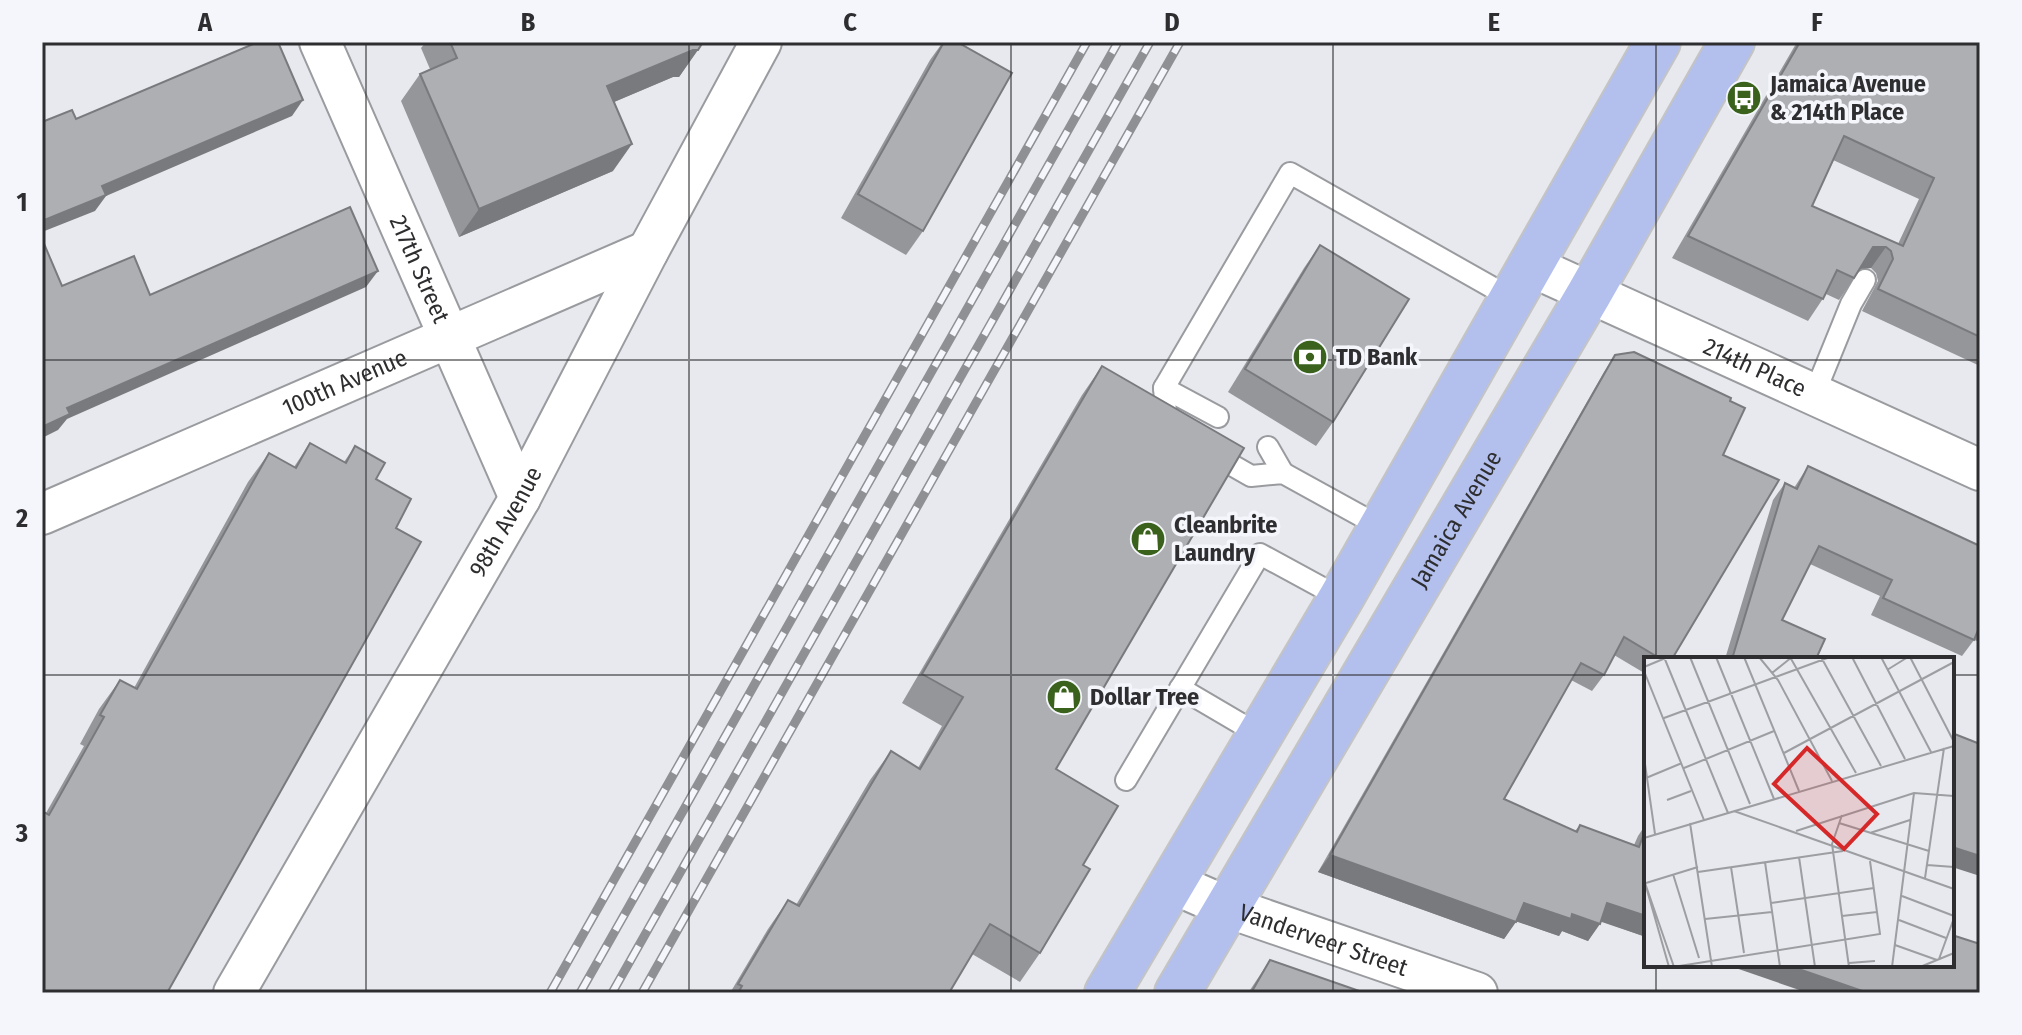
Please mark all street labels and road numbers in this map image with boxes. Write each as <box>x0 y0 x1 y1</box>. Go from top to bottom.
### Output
street label: 217th Street <box>384 211 455 327</box>
street label: 214th Place <box>1699 332 1810 403</box>
street label: 100th Avenue <box>278 343 411 422</box>
street label: Jamaica Avenue <box>1405 446 1507 593</box>
street label: 98th Avenue <box>464 462 548 582</box>
street label: Vanderveer Street <box>1236 898 1411 982</box>

